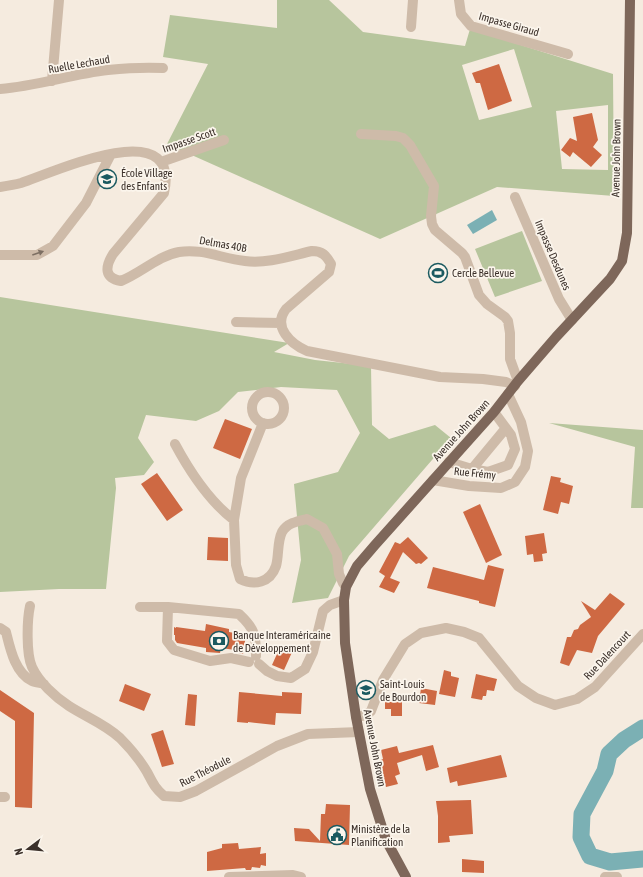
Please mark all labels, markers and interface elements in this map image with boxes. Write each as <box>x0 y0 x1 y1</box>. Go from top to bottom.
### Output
street label: Impasse Giraud <box>477 10 541 38</box>
street label: Ruelle Lechaud <box>47 53 111 75</box>
street label: Avenue John Brown <box>609 119 623 197</box>
street label: Impasse Scott <box>161 125 217 155</box>
place label: École Village des Enfants <box>121 167 173 192</box>
school or university icon: École Village des Enfants <box>96 168 118 190</box>
street label: Impasse Desdunes <box>533 218 573 292</box>
street label: Delmas 40B <box>198 234 248 254</box>
one-way arrow <box>33 250 45 256</box>
sports icon: Cercle Bellevue <box>427 262 449 284</box>
place label: Cercle Bellevue <box>452 267 514 279</box>
street label: Avenue John Brown <box>430 397 492 463</box>
street label: Rue Frémy <box>453 465 497 481</box>
street label: Rue Dalencourt <box>581 628 633 682</box>
place label: Banque Interaméricaine de Développement <box>233 629 331 654</box>
bank icon: Banque Interaméricaine de Développement <box>208 630 230 652</box>
place label: Saint-Louis de Bourdon <box>380 678 426 703</box>
school or university icon: Saint-Louis de Bourdon <box>355 679 377 701</box>
street label: Avenue John Brown <box>362 708 388 788</box>
street label: Rue Théodule <box>177 753 233 789</box>
place label: Ministère de la Planification <box>351 823 410 848</box>
public building icon: Ministère de la Planification <box>326 824 348 846</box>
north arrow <box>8 829 48 869</box>
text: N <box>12 847 25 857</box>

